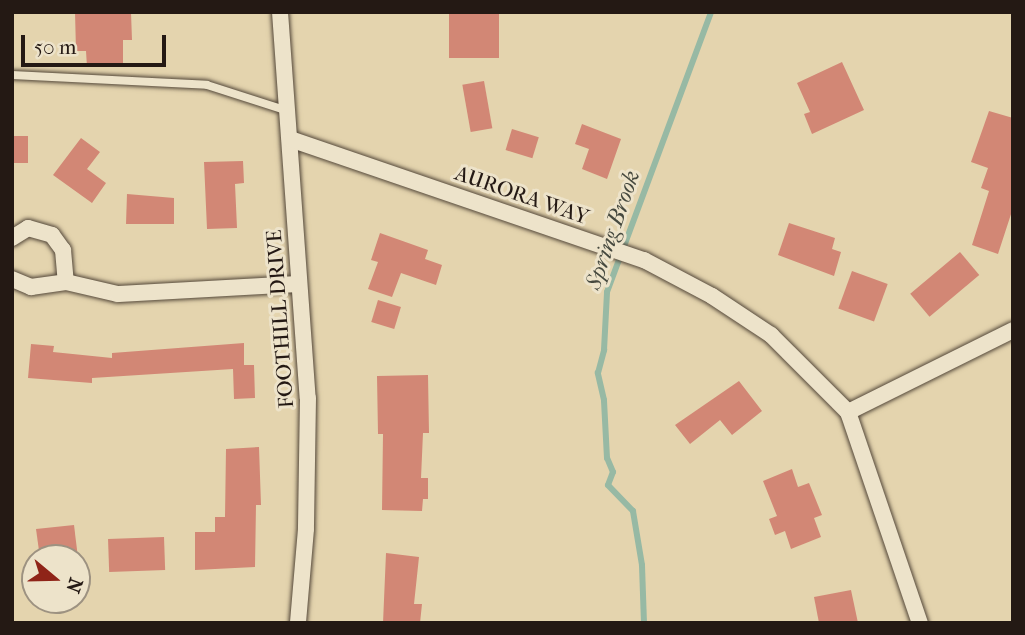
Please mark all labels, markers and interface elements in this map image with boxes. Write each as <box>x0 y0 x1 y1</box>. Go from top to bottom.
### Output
scale bar <box>24 21 170 65</box>
text: 50 m <box>34 35 77 59</box>
street label: AURORA WAY <box>452 160 592 230</box>
water label: Spring Brook <box>580 167 646 293</box>
street label: FOOTHILL DRIVE <box>261 229 299 409</box>
north arrow <box>21 544 91 614</box>
text: N <box>61 575 87 596</box>

